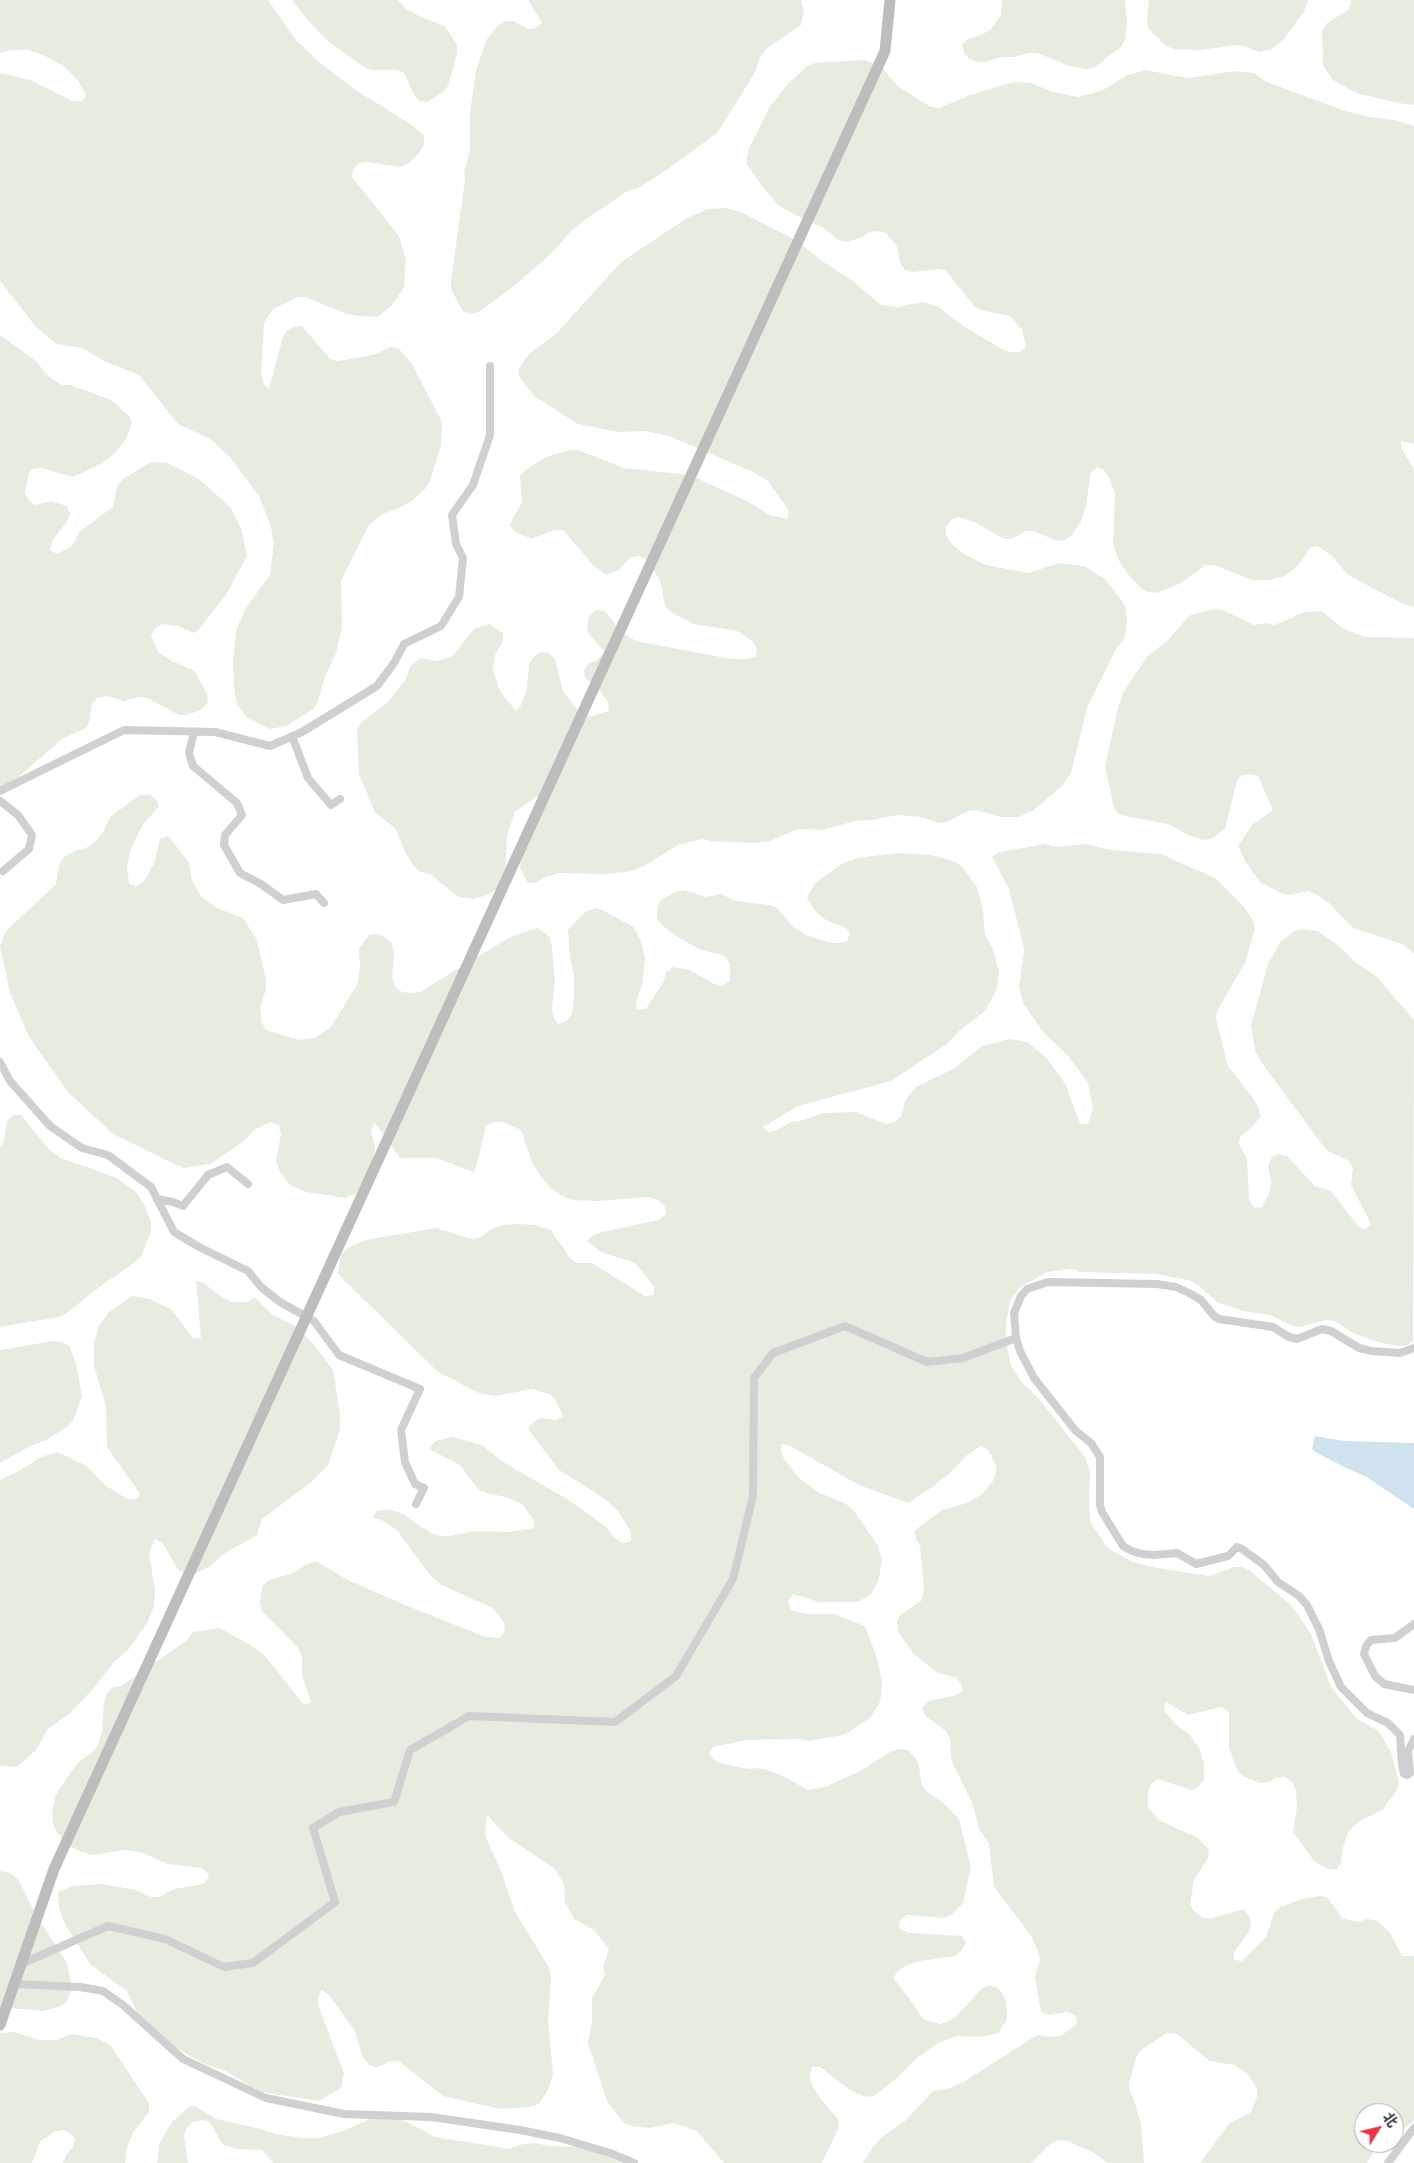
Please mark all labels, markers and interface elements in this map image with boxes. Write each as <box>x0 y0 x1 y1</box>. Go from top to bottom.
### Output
north arrow <box>1354 2103 1404 2153</box>
text: 北 <box>1379 2109 1402 2131</box>

